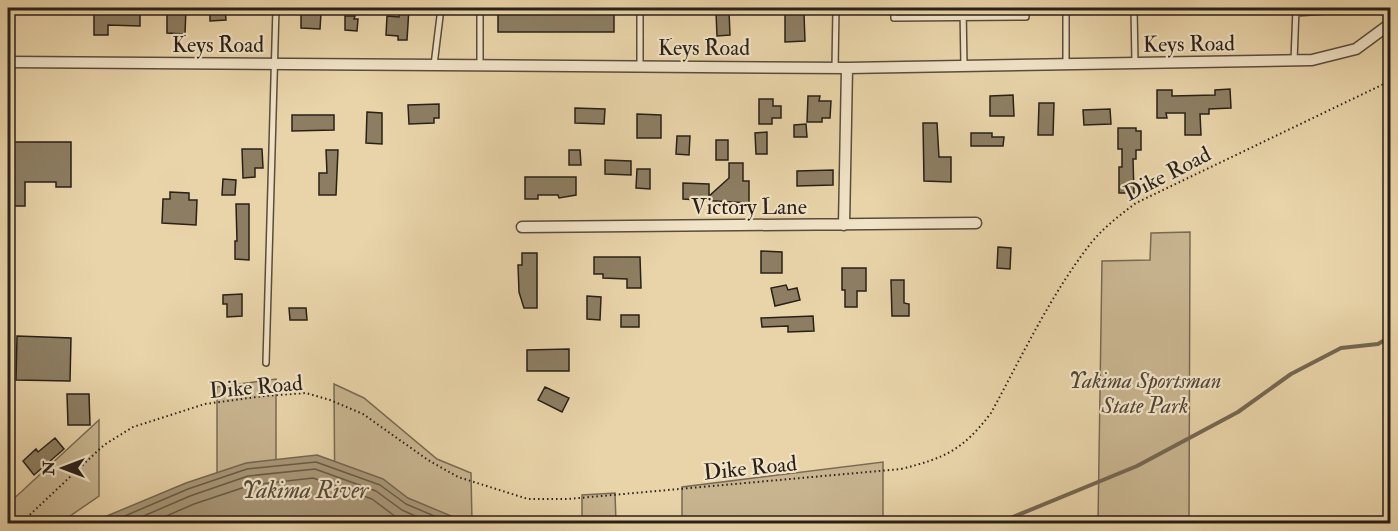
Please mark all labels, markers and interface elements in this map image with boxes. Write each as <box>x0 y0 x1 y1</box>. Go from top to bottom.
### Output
street label: Keys Road <box>1143 29 1235 59</box>
street label: Keys Road <box>172 31 264 59</box>
street label: Keys Road <box>658 34 750 62</box>
street label: Dike Road <box>1119 140 1216 208</box>
street label: Victory Lane <box>691 193 807 221</box>
park label: Yakima Sportsman State Park <box>1069 367 1221 420</box>
street label: Dike Road <box>208 369 304 405</box>
north arrow <box>33 438 93 498</box>
street label: Dike Road <box>702 449 798 487</box>
text: N <box>39 460 59 476</box>
water label: Yakima River <box>242 475 369 506</box>

